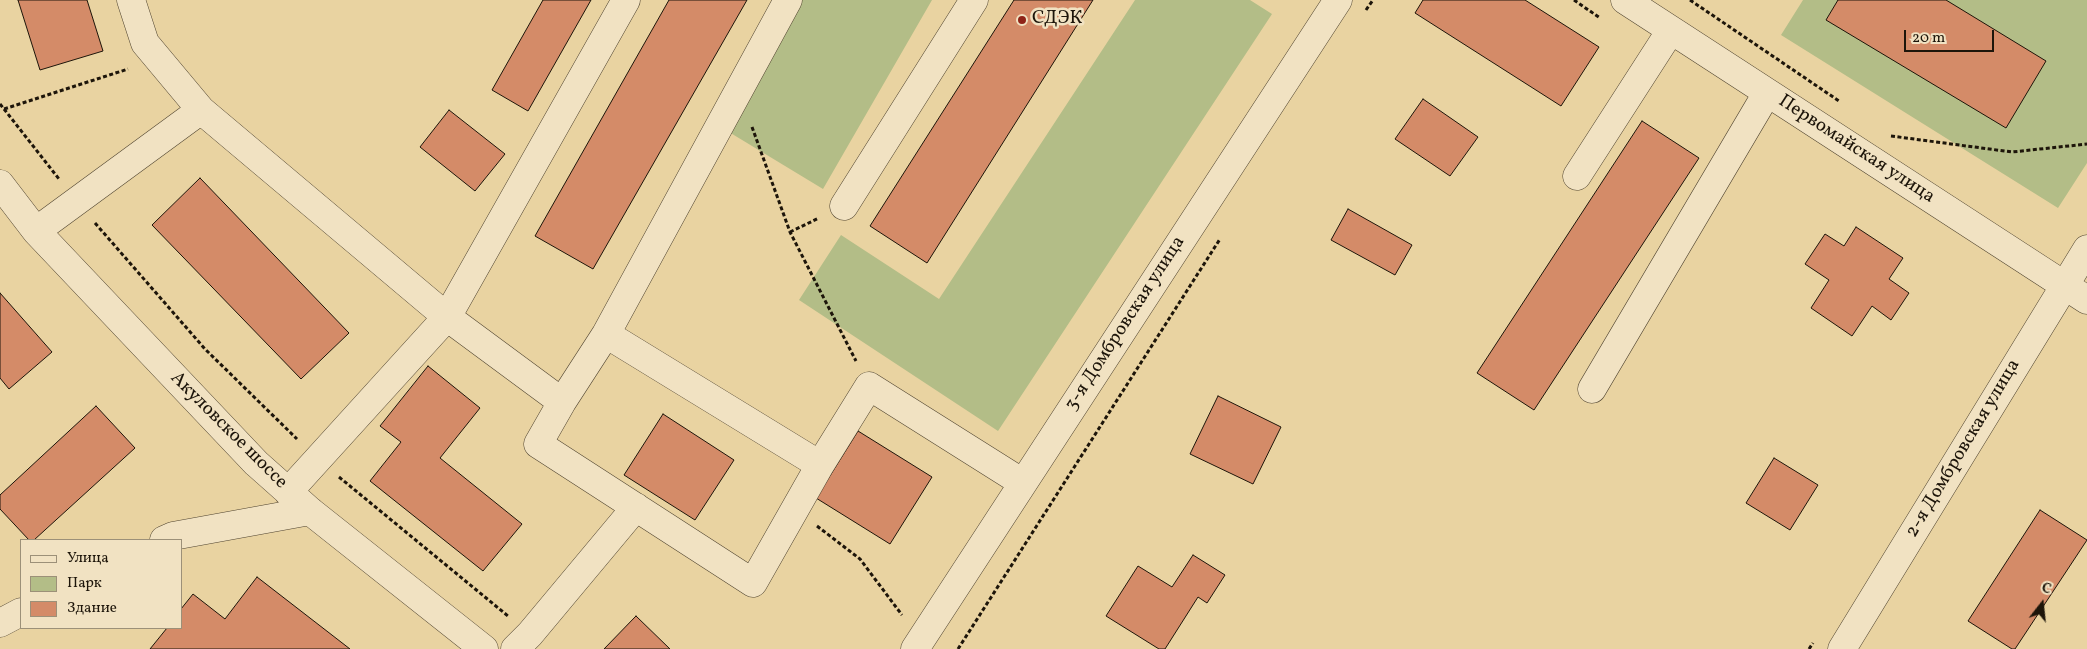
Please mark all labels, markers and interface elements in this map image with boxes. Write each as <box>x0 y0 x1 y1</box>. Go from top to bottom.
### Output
place label: СДЭК <box>1032 9 1082 31</box>
marker: СДЭК <box>1016 14 1028 26</box>
scale bar <box>1907 20 1997 52</box>
text: 20 m <box>1912 28 1945 49</box>
street label: Первомайская улица <box>1773 91 1939 209</box>
street label: 3-я Домбровская улица <box>1061 233 1191 415</box>
street label: 2-я Домбровская улица <box>1902 356 2026 542</box>
street label: Акуловское шоссе <box>165 368 291 494</box>
legend <box>20 539 182 629</box>
text: Улица <box>67 548 109 569</box>
text: Парк <box>67 573 102 594</box>
north arrow <box>2017 579 2067 629</box>
text: С <box>2039 579 2053 599</box>
text: Здание <box>67 598 117 619</box>

